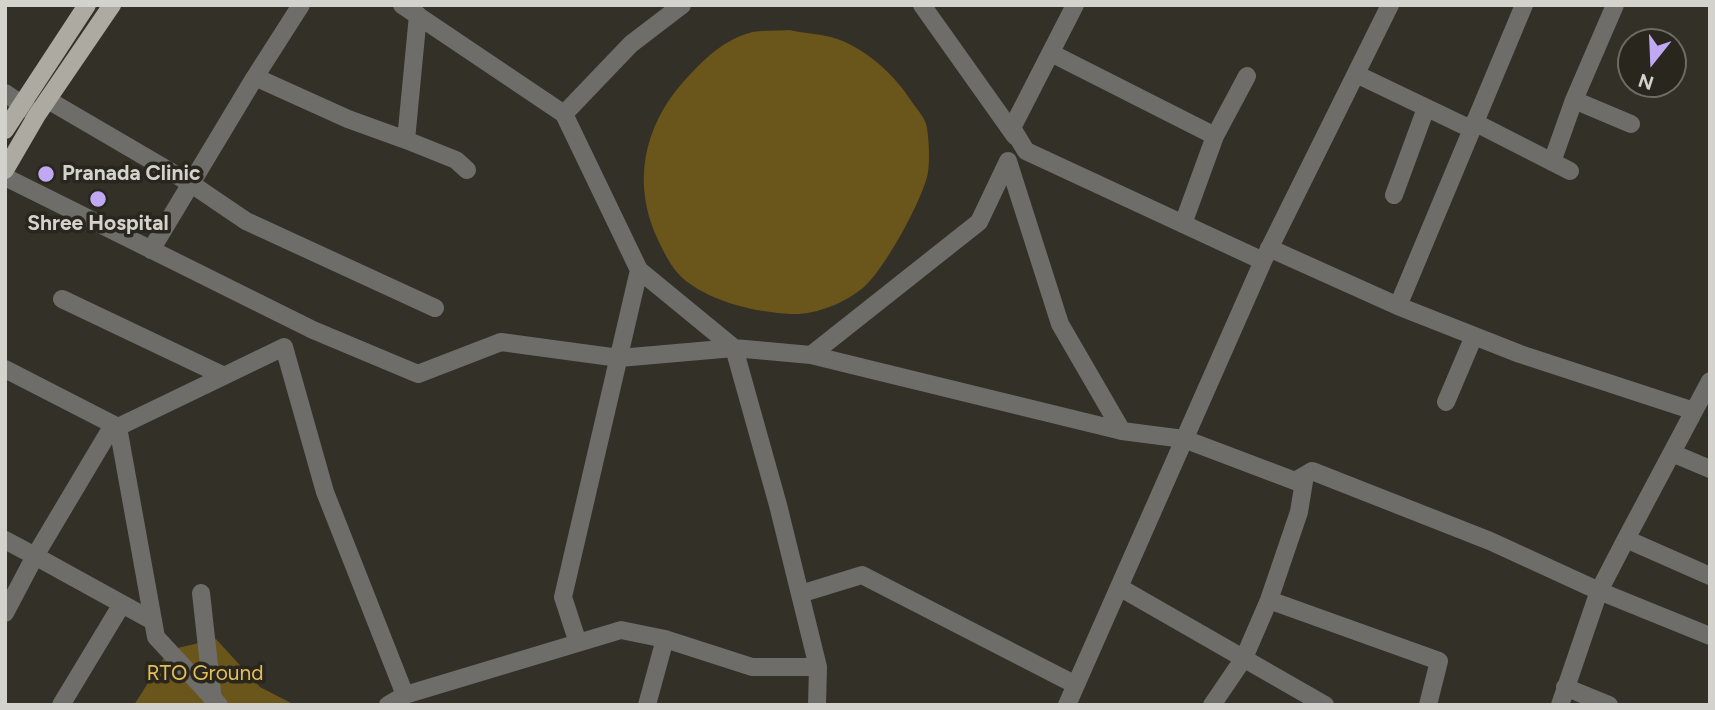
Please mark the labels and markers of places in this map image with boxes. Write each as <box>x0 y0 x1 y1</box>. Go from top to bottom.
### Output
place label: Pranada Clinic <box>62 161 200 187</box>
marker: Pranada Clinic <box>36 164 56 184</box>
marker: Shree Hospital <box>88 189 108 209</box>
place label: Shree Hospital <box>27 211 169 237</box>

